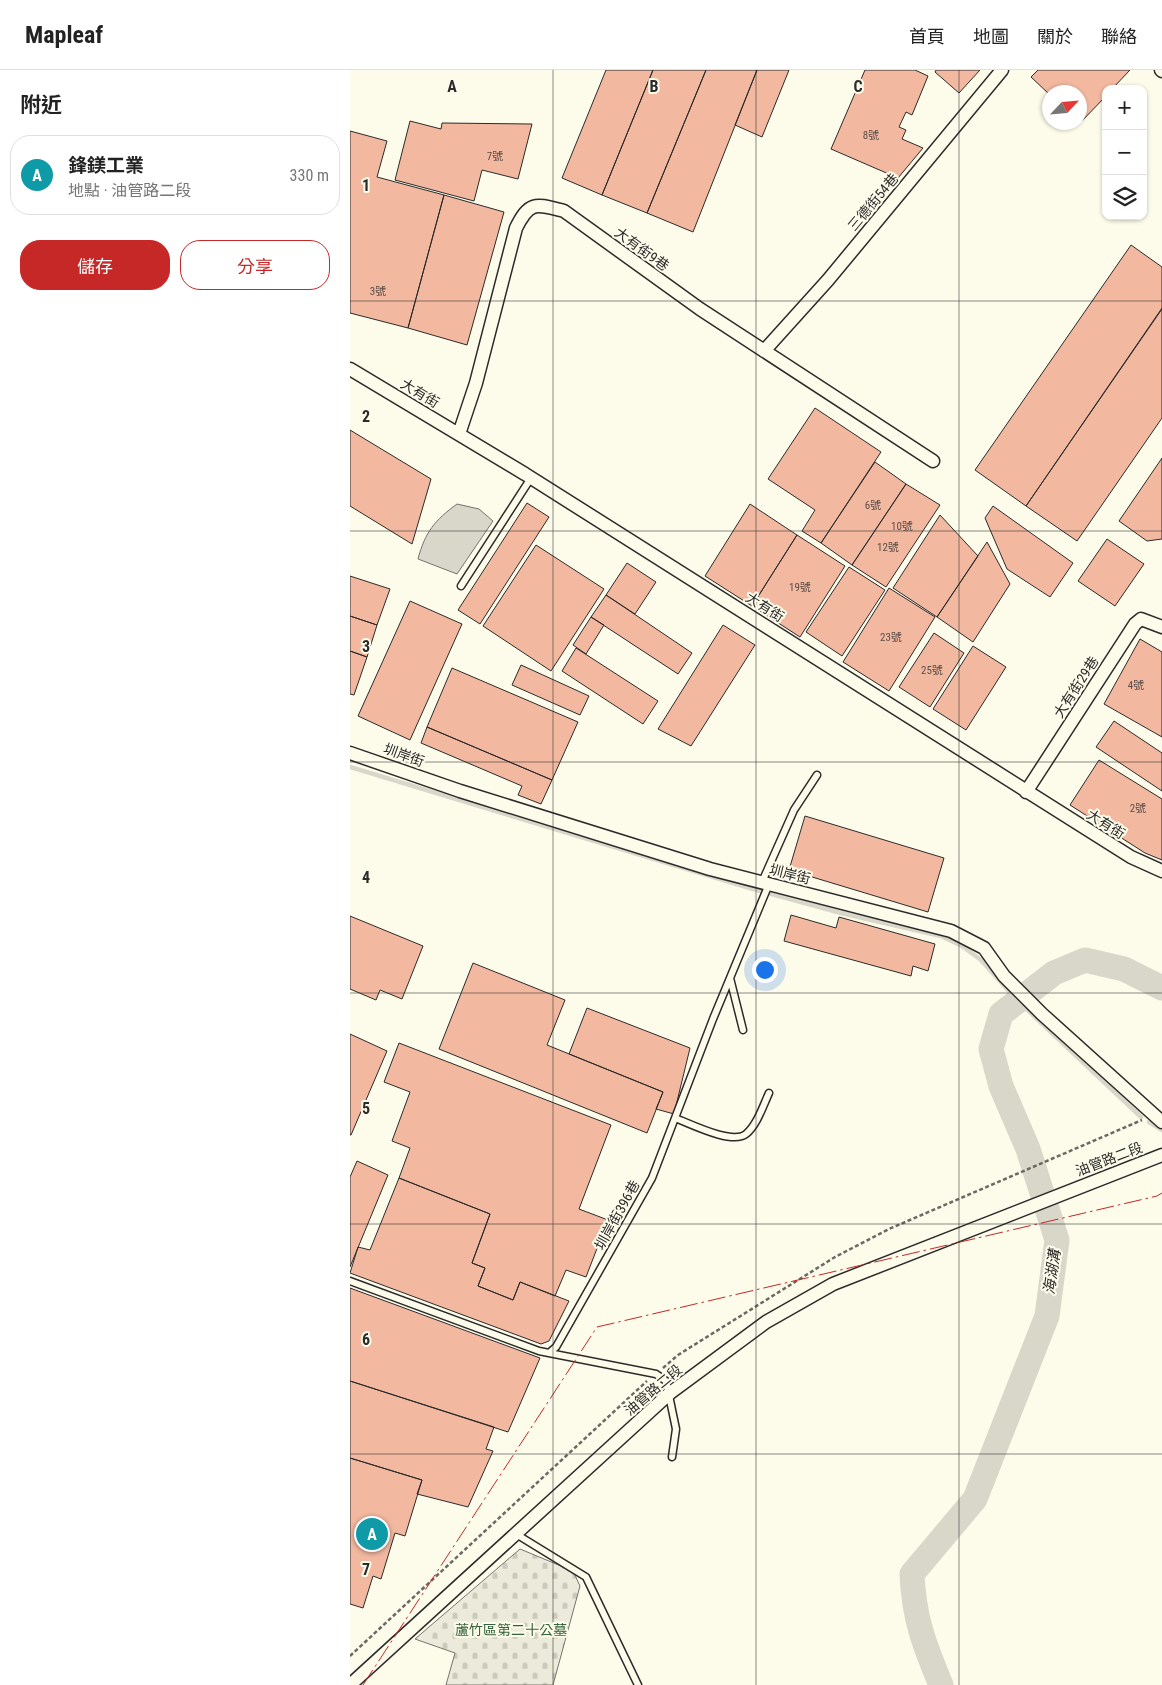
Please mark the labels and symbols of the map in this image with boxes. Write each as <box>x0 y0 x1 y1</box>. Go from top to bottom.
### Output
text: A <box>447 77 457 96</box>
text: B <box>650 77 659 96</box>
text: C <box>853 77 863 96</box>
north arrow <box>1042 85 1087 130</box>
house number: 8號 <box>863 129 879 142</box>
house number: 7號 <box>487 150 503 163</box>
street label: 三德街54巷 <box>844 170 902 234</box>
text: 1 <box>362 176 370 195</box>
street label: 大有街9巷 <box>612 224 672 274</box>
house number: 3號 <box>370 285 386 298</box>
street label: 大有街 <box>398 375 442 411</box>
text: 2 <box>362 407 370 426</box>
house number: 6號 <box>865 499 881 512</box>
house number: 10號 <box>891 520 913 533</box>
house number: 12號 <box>877 541 899 554</box>
house number: 19號 <box>789 581 811 594</box>
street label: 大有街 <box>743 589 787 625</box>
house number: 23號 <box>880 631 902 644</box>
text: 3 <box>362 637 370 656</box>
street label: 大有街29巷 <box>1050 653 1102 721</box>
house number: 25號 <box>921 664 943 677</box>
house number: 4號 <box>1128 679 1144 692</box>
street label: 圳岸街 <box>382 740 426 770</box>
house number: 2號 <box>1130 802 1146 815</box>
street label: 大有街 <box>1084 806 1128 842</box>
street label: 圳岸街 <box>768 861 812 887</box>
text: 4 <box>362 868 370 887</box>
your location <box>752 957 778 983</box>
text: 5 <box>362 1099 370 1118</box>
street label: 油管路二段 <box>1073 1139 1145 1179</box>
street label: 圳岸街396巷 <box>591 1178 643 1252</box>
water label: 海湖溝 <box>1040 1246 1064 1296</box>
text: 6 <box>362 1330 370 1349</box>
street label: 油管路二段 <box>621 1361 685 1419</box>
pin: A <box>356 1515 388 1553</box>
text: 7 <box>362 1560 370 1579</box>
park label: 蘆竹區第二十公墓 <box>455 1622 567 1638</box>

